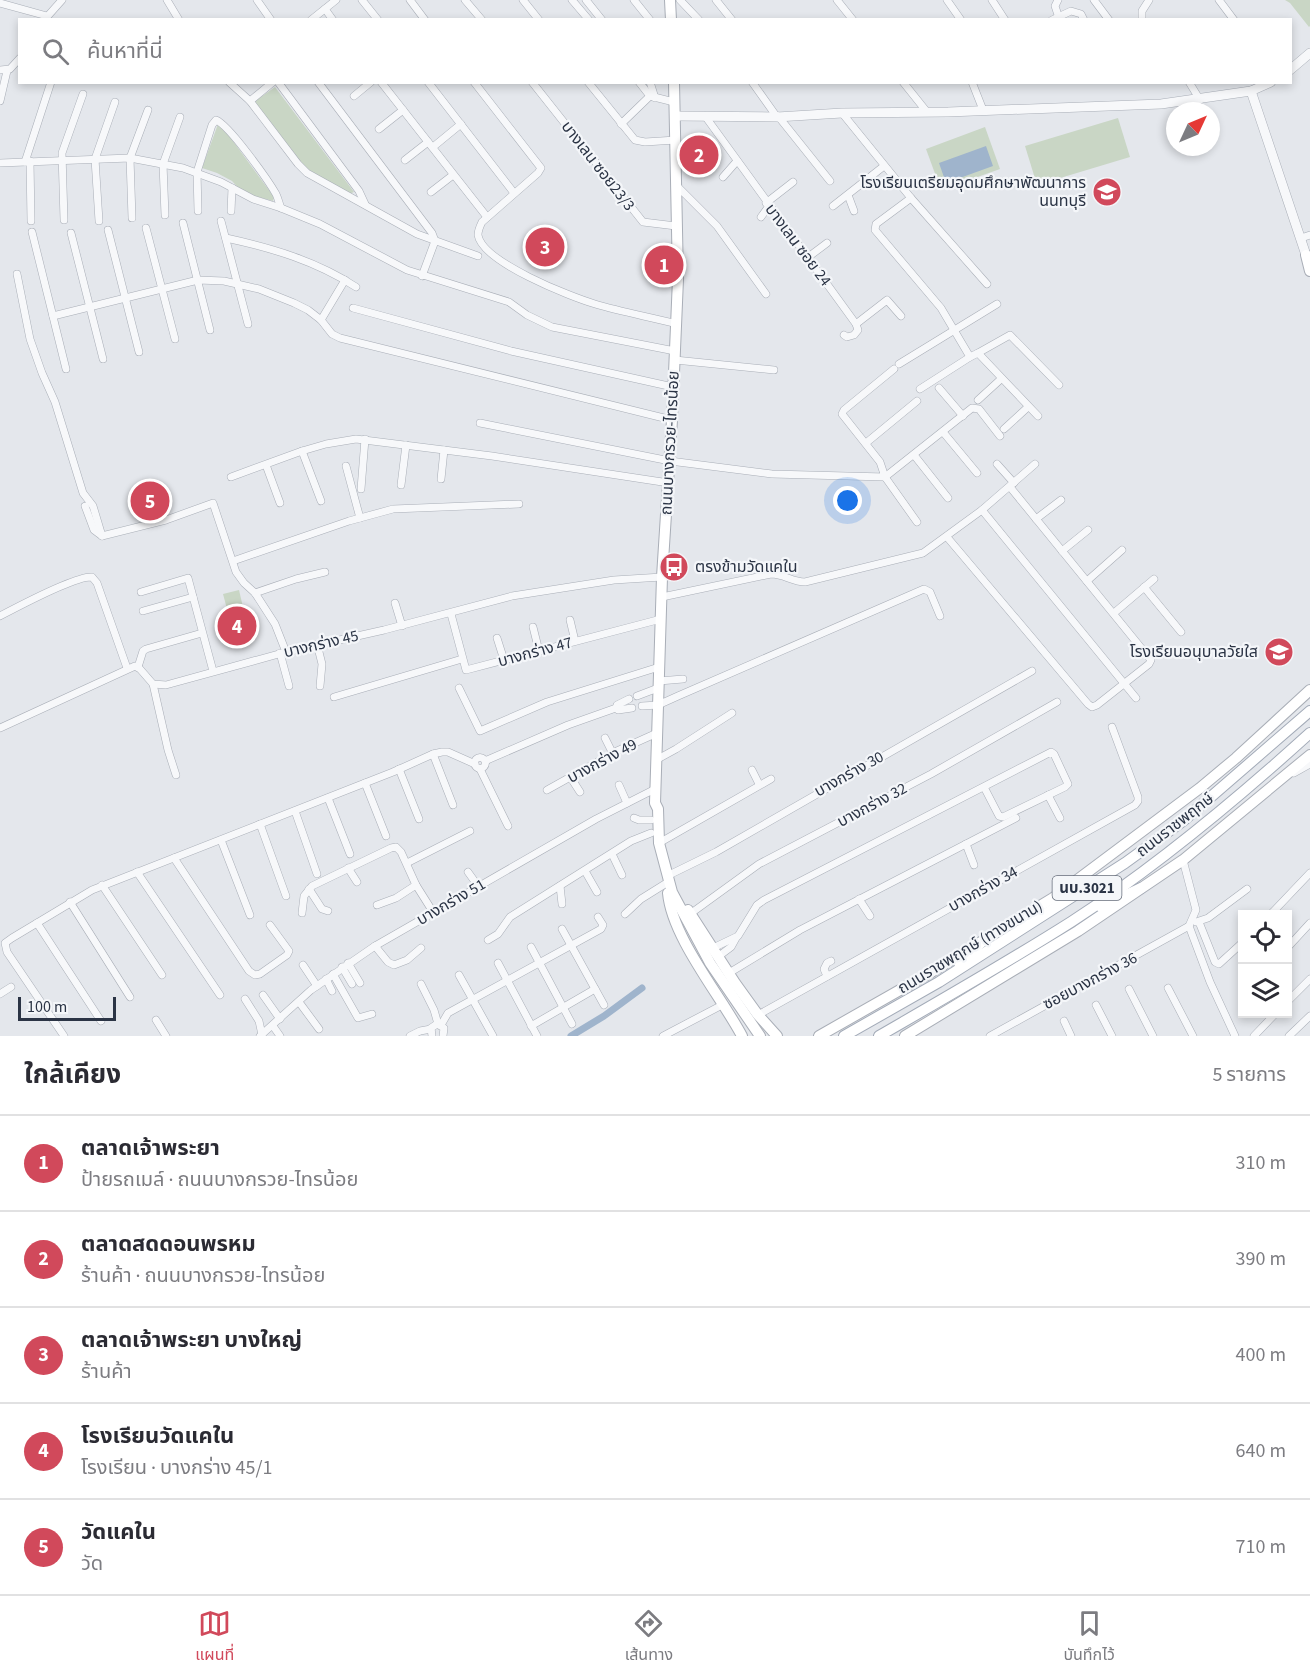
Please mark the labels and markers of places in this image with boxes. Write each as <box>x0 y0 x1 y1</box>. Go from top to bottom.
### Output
pin: 2 <box>680 132 718 178</box>
place label: โรงเรียนเตรียมอุดมศึกษาพัฒนาการ นนทบุรี <box>860 172 1086 212</box>
school or university icon: โรงเรียนเตรียมอุดมศึกษาพัฒนาการ นนทบุรี <box>1091 176 1123 208</box>
pin: 3 <box>526 224 564 270</box>
pin: 1 <box>644 242 684 288</box>
pin: 5 <box>130 478 170 524</box>
bus stop icon: ตรงข้ามวัดแคใน <box>658 551 690 583</box>
place label: ตรงข้ามวัดแคใน <box>695 556 797 578</box>
pin: 4 <box>218 604 256 648</box>
school or university icon: โรงเรียนอนุบาลวัยใส <box>1263 636 1295 668</box>
place label: โรงเรียนอนุบาลวัยใส <box>1130 641 1258 663</box>

